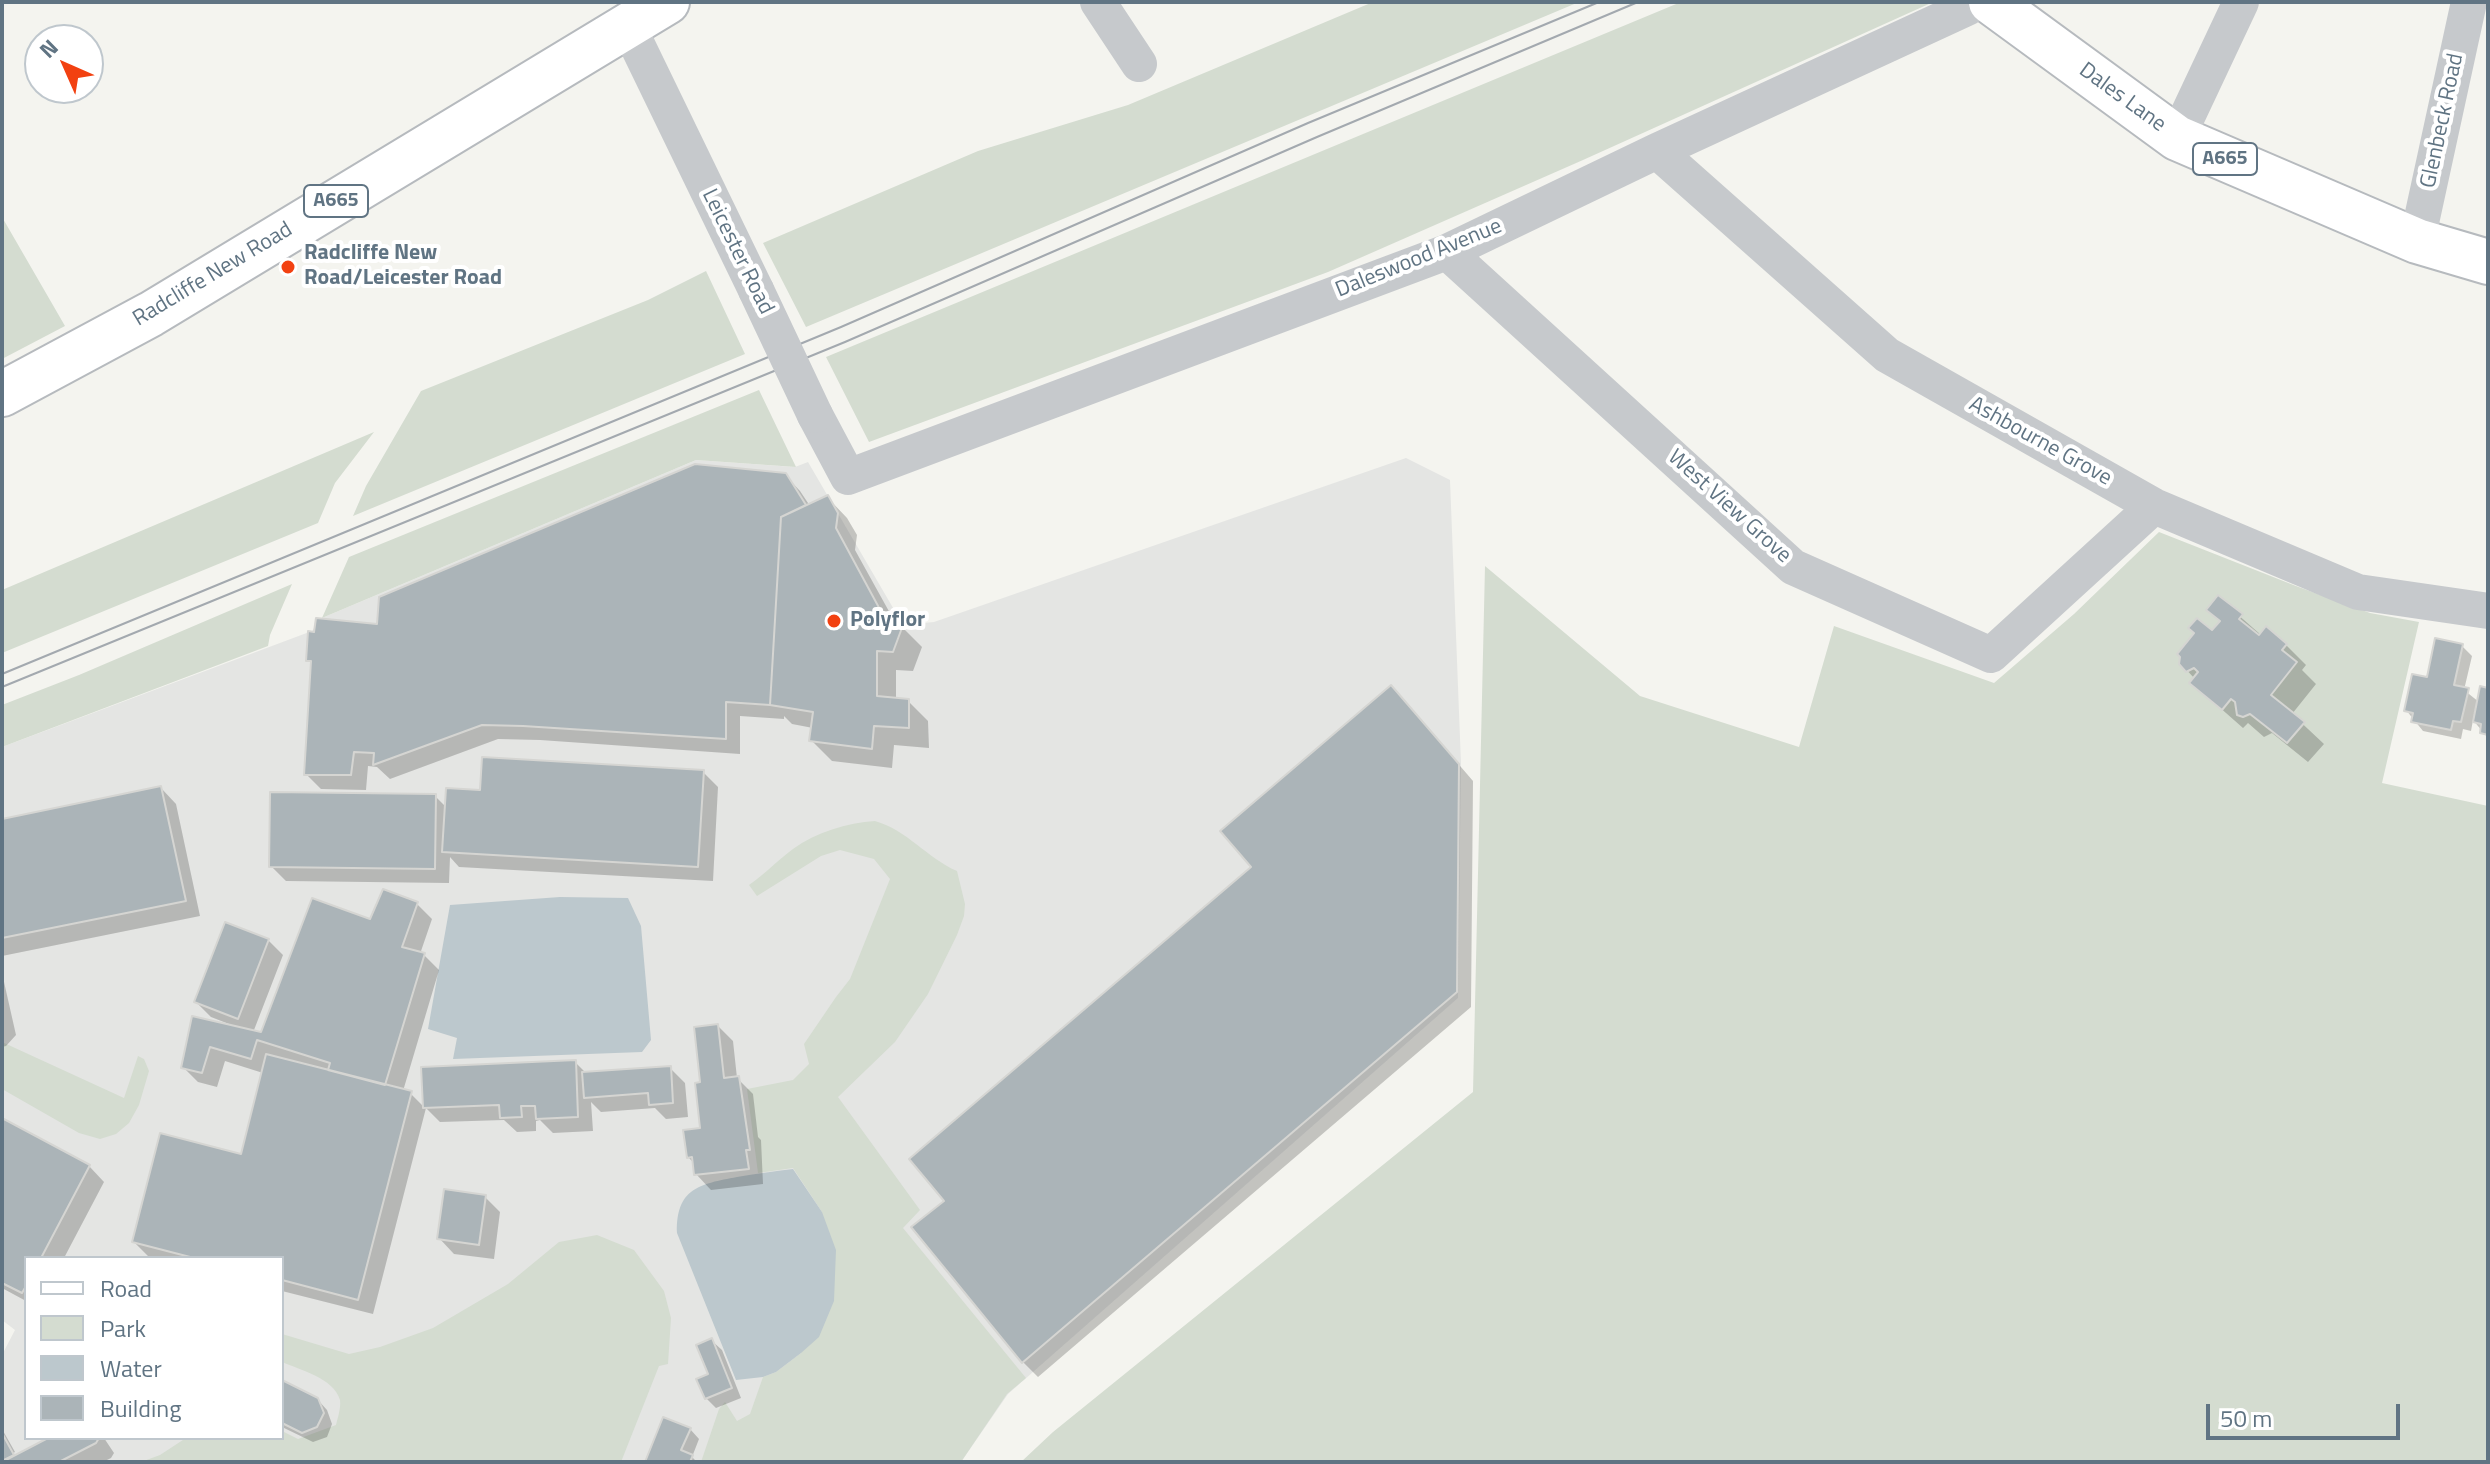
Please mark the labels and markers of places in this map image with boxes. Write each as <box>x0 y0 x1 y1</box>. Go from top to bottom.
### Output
place label: Radcliffe New Road/Leicester Road <box>304 241 502 292</box>
marker: Radcliffe New Road/Leicester Road <box>279 258 297 276</box>
place label: Polyflor <box>850 608 925 634</box>
marker: Polyflor <box>825 612 843 630</box>

